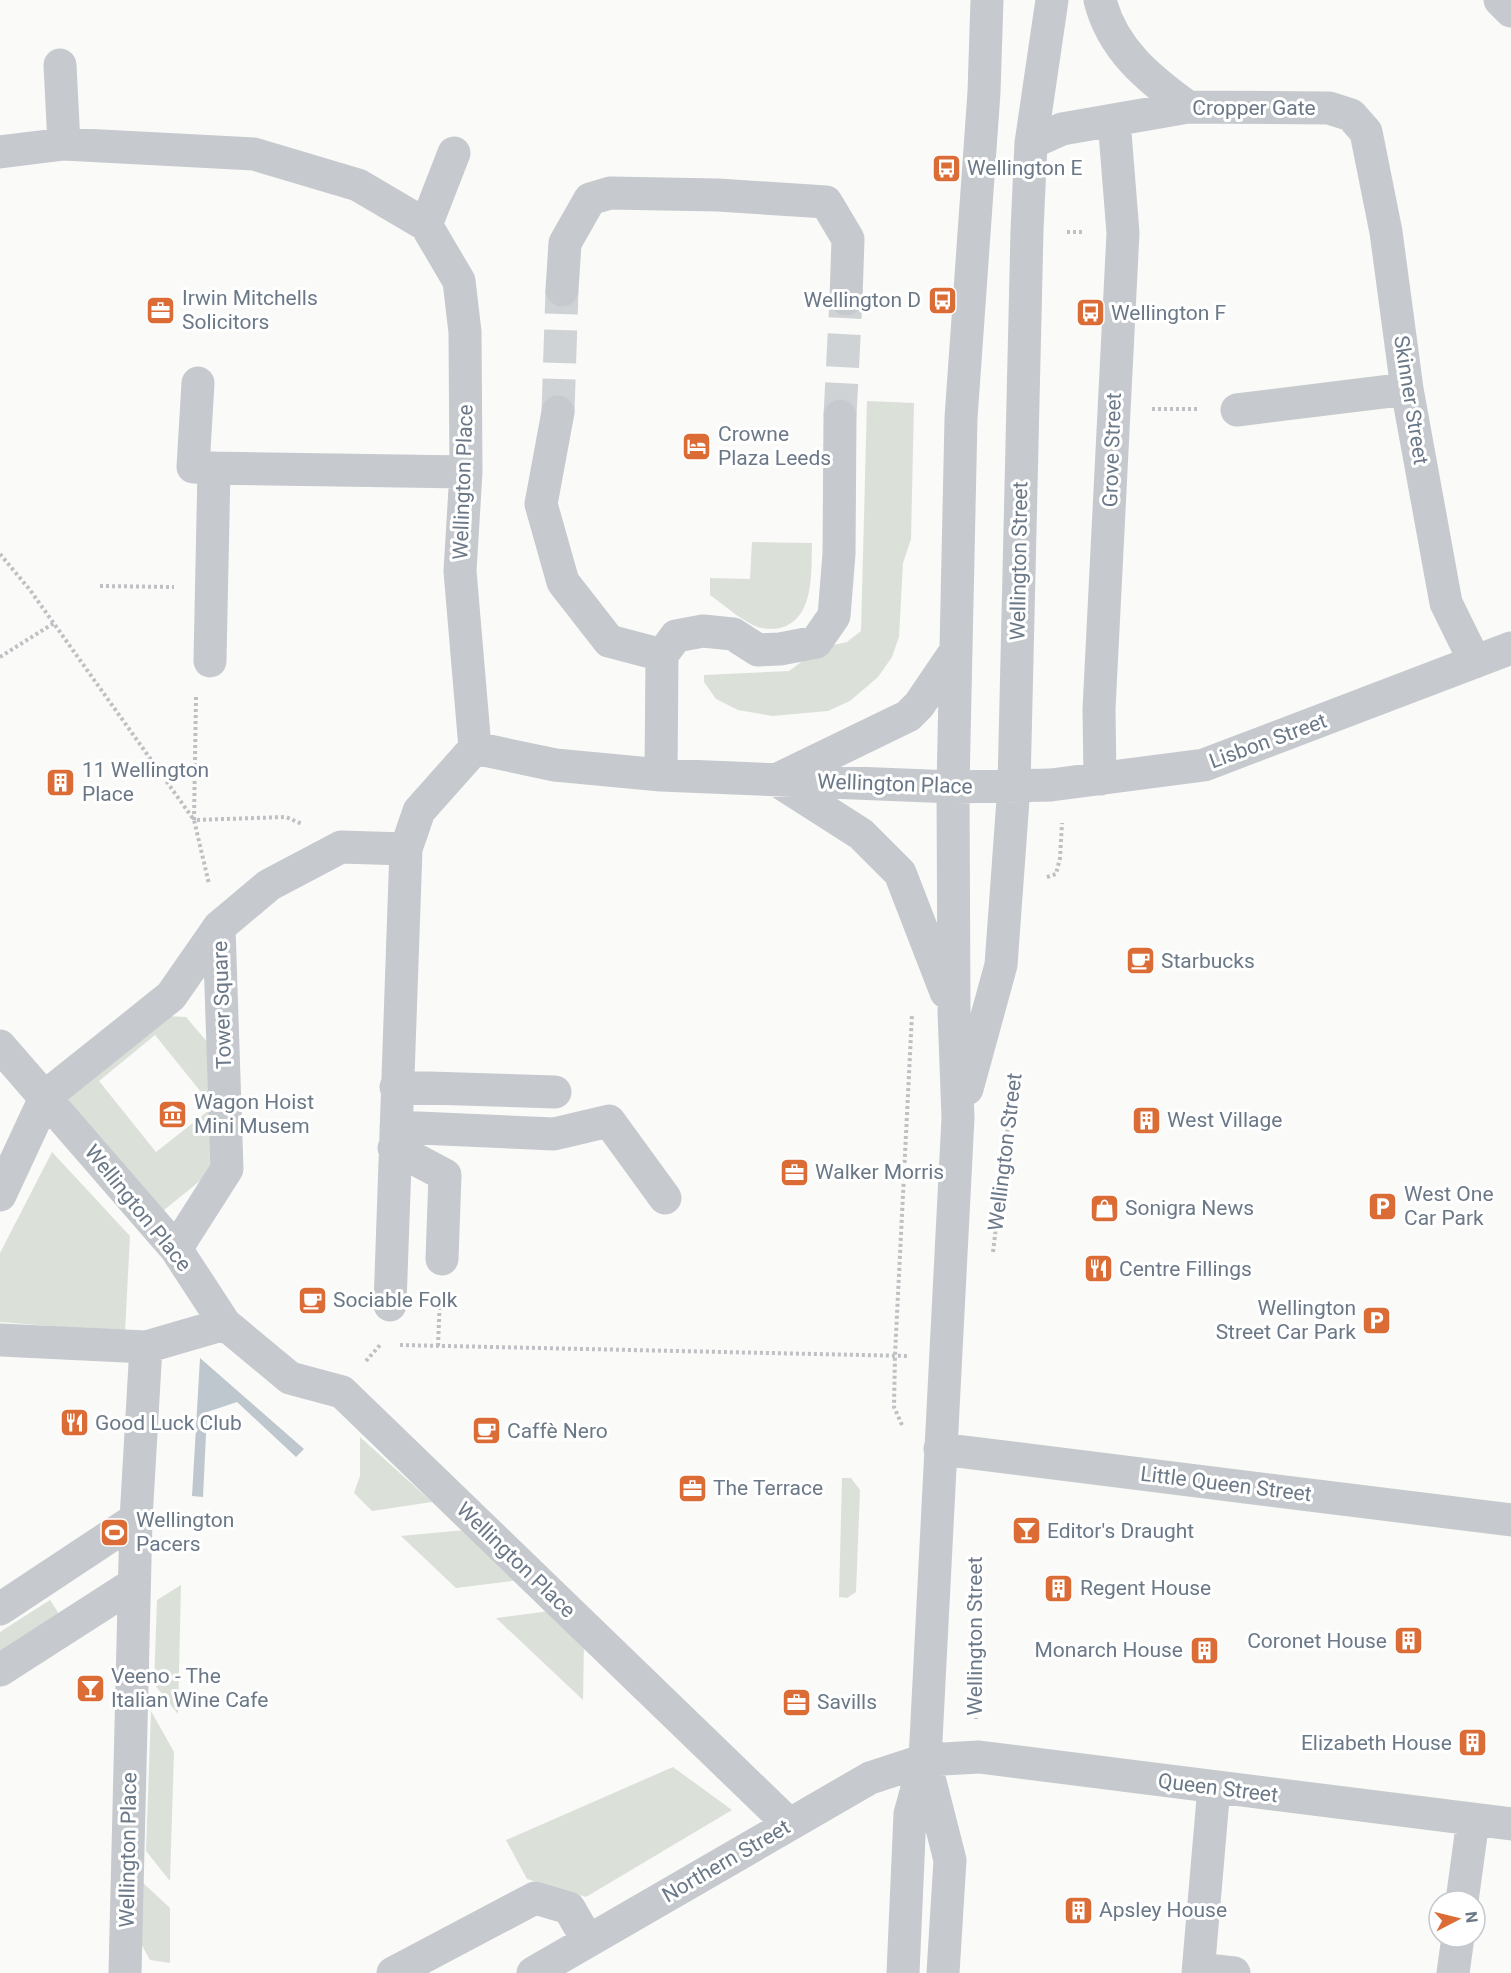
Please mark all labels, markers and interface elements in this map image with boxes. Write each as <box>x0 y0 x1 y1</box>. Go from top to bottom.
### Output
street label: Cropper Gate <box>1192 96 1316 120</box>
bus stop icon: Wellington E <box>930 152 962 184</box>
place label: Wellington E <box>967 156 1083 180</box>
bus stop icon: Wellington D <box>926 284 958 316</box>
place label: Irwin Mitchells Solicitors <box>182 286 318 334</box>
place label: Wellington D <box>804 288 921 312</box>
office icon: Irwin Mitchells Solicitors <box>145 294 177 326</box>
bus stop icon: Wellington F <box>1074 297 1106 329</box>
place label: Wellington F <box>1111 301 1226 325</box>
street label: Skinner Street <box>1389 334 1433 466</box>
street label: Grove Street <box>1098 392 1126 508</box>
street label: Wellington Place <box>448 404 478 560</box>
place label: Crowne Plaza Leeds <box>718 422 831 470</box>
hotel icon: Crowne Plaza Leeds <box>681 430 713 462</box>
street label: Wellington Street <box>1006 481 1032 641</box>
street label: Lisbon Street <box>1206 709 1330 773</box>
place label: 11 Wellington Place <box>82 758 209 806</box>
building icon: 11 Wellington Place <box>45 766 77 798</box>
street label: Wellington Place <box>817 769 973 799</box>
street label: Tower Square <box>208 941 236 1069</box>
cafe icon: Starbucks <box>1124 945 1156 977</box>
place label: Starbucks <box>1161 949 1255 973</box>
street label: Wellington Street <box>983 1072 1027 1232</box>
place label: Wagon Hoist Mini Musem <box>194 1090 314 1138</box>
museum icon: Wagon Hoist Mini Musem <box>157 1098 189 1130</box>
building icon: West Village <box>1130 1104 1162 1136</box>
place label: West Village <box>1167 1108 1282 1132</box>
street label: Wellington Place <box>80 1140 196 1276</box>
office icon: Walker Morris <box>778 1156 810 1188</box>
place label: Walker Morris <box>815 1160 944 1184</box>
place label: West One Car Park <box>1404 1182 1494 1230</box>
parking icon: West One Car Park <box>1367 1190 1399 1222</box>
shop icon: Sonigra News <box>1088 1192 1120 1224</box>
place label: Sonigra News <box>1125 1196 1254 1220</box>
restaurant icon: Centre Fillings <box>1082 1253 1114 1285</box>
place label: Centre Fillings <box>1119 1257 1252 1281</box>
cafe icon: Sociable Folk <box>296 1284 328 1316</box>
place label: Sociable Folk <box>333 1288 458 1312</box>
place label: Wellington Street Car Park <box>1216 1296 1356 1344</box>
parking icon: Wellington Street Car Park <box>1361 1304 1393 1336</box>
restaurant icon: Good Luck Club <box>58 1407 90 1439</box>
place label: Good Luck Club <box>95 1411 242 1435</box>
cafe icon: Caffè Nero <box>470 1415 502 1447</box>
place label: Caffè Nero <box>507 1419 608 1443</box>
street label: Little Queen Street <box>1139 1462 1313 1506</box>
office icon: The Terrace <box>676 1472 708 1504</box>
place label: The Terrace <box>713 1476 823 1500</box>
street label: Wellington Place <box>452 1497 580 1623</box>
place label: Wellington Pacers <box>136 1508 234 1556</box>
bar icon: Editor's Draught <box>1010 1515 1042 1547</box>
sports icon: Wellington Pacers <box>99 1516 131 1548</box>
place label: Editor's Draught <box>1047 1519 1194 1543</box>
street label: Wellington Street <box>963 1556 987 1716</box>
building icon: Regent House <box>1043 1572 1075 1604</box>
place label: Regent House <box>1080 1576 1211 1600</box>
building icon: Coronet House <box>1392 1625 1424 1657</box>
place label: Coronet House <box>1247 1629 1387 1653</box>
building icon: Monarch House <box>1188 1634 1220 1666</box>
place label: Monarch House <box>1034 1638 1183 1662</box>
place label: Veeno - The Italian Wine Cafe <box>111 1664 268 1712</box>
bar icon: Veeno - The Italian Wine Cafe <box>74 1672 106 1704</box>
office icon: Savills <box>780 1686 812 1718</box>
place label: Savills <box>817 1690 877 1714</box>
building icon: Elizabeth House <box>1457 1727 1489 1759</box>
place label: Elizabeth House <box>1301 1731 1452 1755</box>
street label: Queen Street <box>1157 1769 1279 1807</box>
street label: Wellington Place <box>115 1772 141 1928</box>
street label: Northern Street <box>658 1815 794 1907</box>
north arrow <box>1427 1889 1487 1949</box>
building icon: Apsley House <box>1062 1894 1094 1926</box>
place label: Apsley House <box>1099 1898 1227 1922</box>
text: N <box>1461 1910 1482 1924</box>

